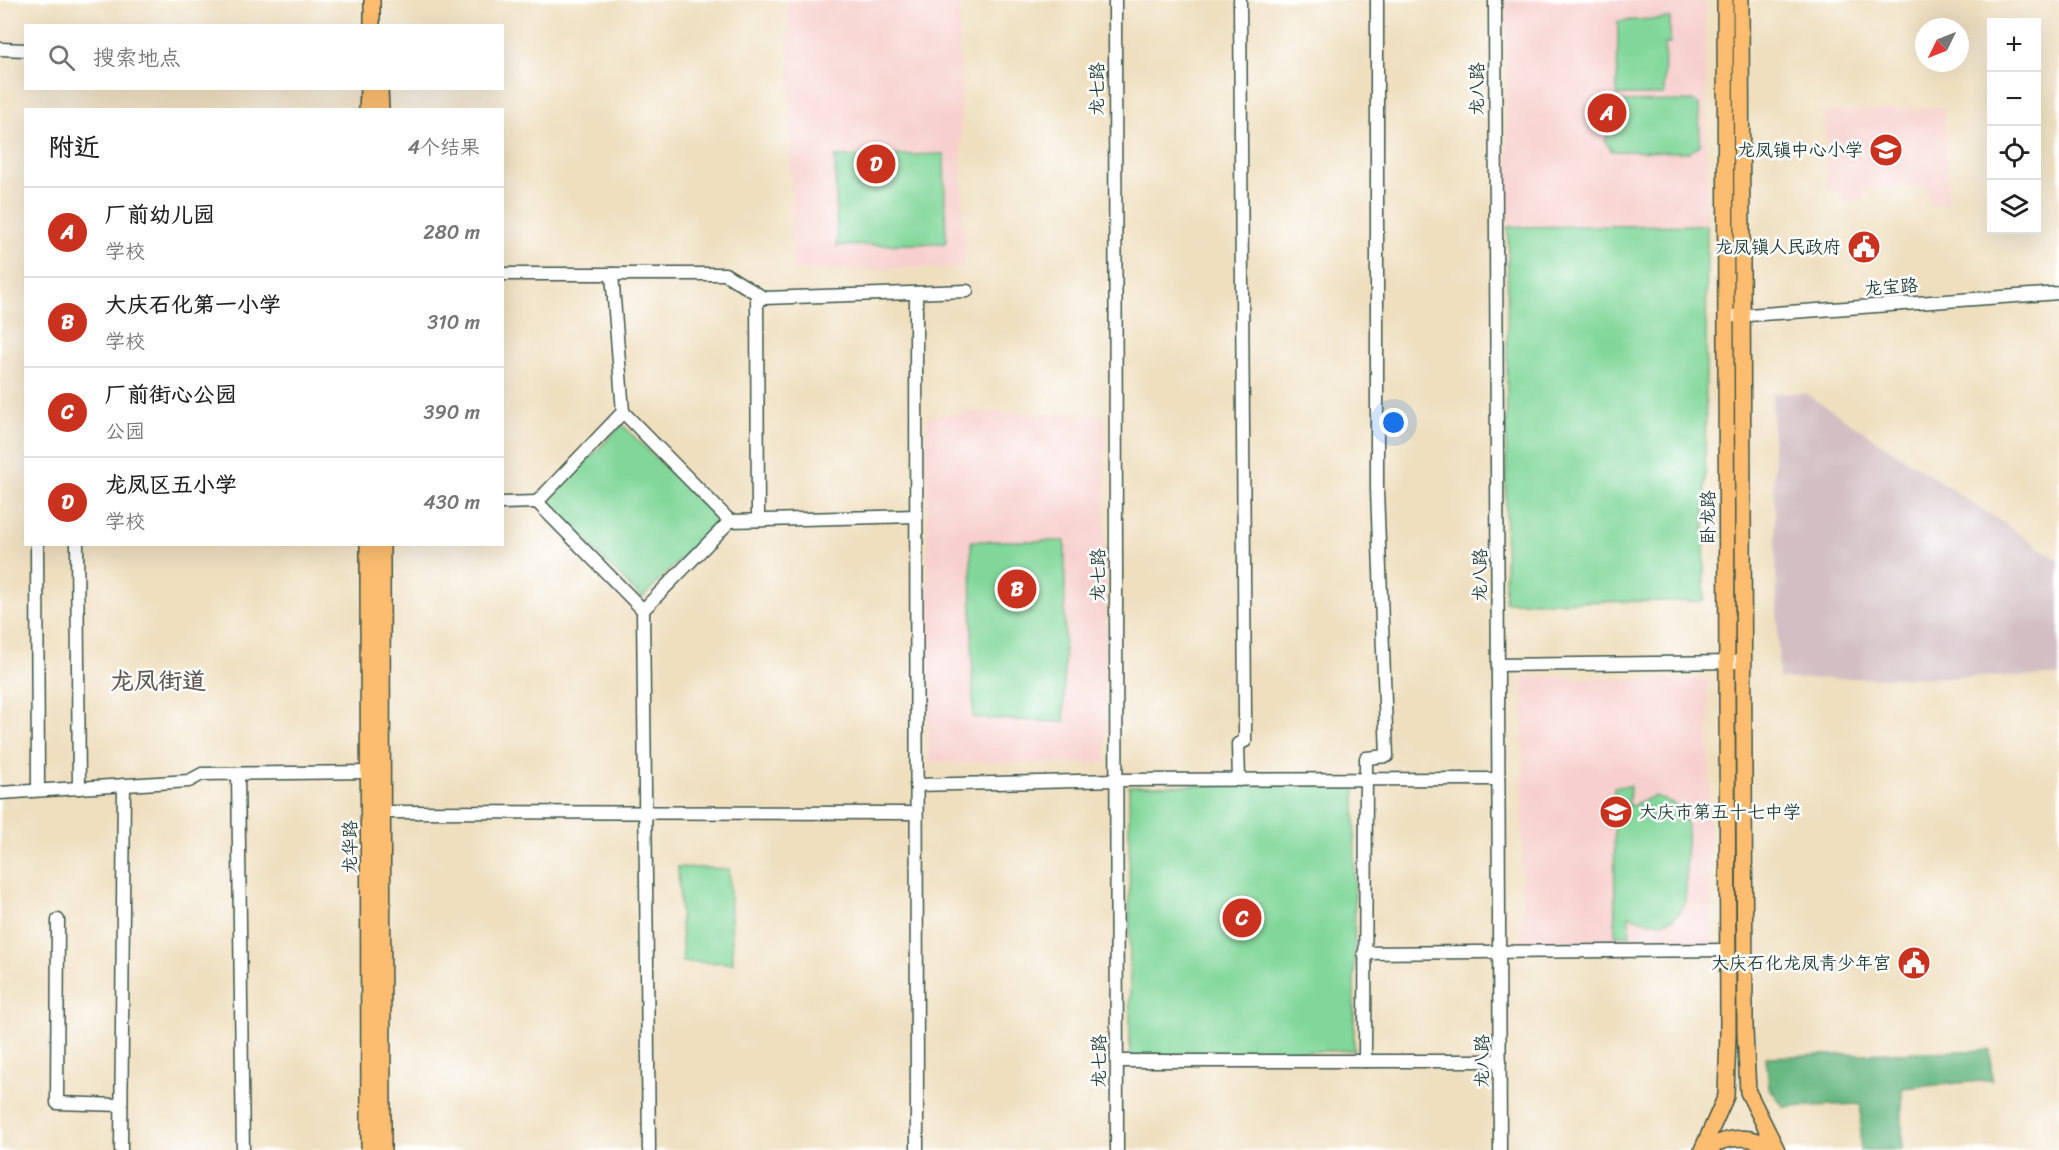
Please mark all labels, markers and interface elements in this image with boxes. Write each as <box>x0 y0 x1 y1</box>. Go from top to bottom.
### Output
north arrow <box>1915 18 1969 72</box>
map controls <box>1987 18 2041 234</box>
button: + <box>1987 18 2041 72</box>
search box <box>24 24 504 90</box>
text: 搜索地点 <box>93 38 181 77</box>
icon: search <box>45 41 78 74</box>
street label: 龙七路 <box>1081 62 1113 116</box>
street label: 龙八路 <box>1461 62 1493 116</box>
button: − <box>1987 72 2041 126</box>
pin: A <box>1588 90 1626 136</box>
text: 附近 <box>48 124 100 170</box>
button: locate <box>1987 126 2041 180</box>
text: 4个结果 <box>408 130 480 165</box>
school or university icon: 龙凤镇中心小学 <box>1868 132 1904 168</box>
place label: 龙凤镇中心小学 <box>1737 134 1863 166</box>
pin: D <box>856 142 896 186</box>
button: layers <box>1987 180 2041 234</box>
text: 厂前幼儿园 <box>105 195 215 234</box>
text: A <box>61 215 74 250</box>
text: 280 m <box>423 215 480 250</box>
public building icon: 龙凤镇人民政府 <box>1846 229 1882 265</box>
place label: 龙凤镇人民政府 <box>1715 231 1841 263</box>
text: 学校 <box>105 234 145 269</box>
street label: 龙宝路 <box>1863 269 1919 305</box>
text: 大庆石化第一小学 <box>105 285 281 324</box>
text: B <box>61 305 74 340</box>
text: 310 m <box>427 305 480 340</box>
text: 学校 <box>105 324 145 359</box>
text: 厂前街心公园 <box>105 375 237 414</box>
text: C <box>61 395 74 430</box>
text: 390 m <box>424 395 480 430</box>
your location <box>1379 408 1408 437</box>
text: 公园 <box>105 414 145 449</box>
text: 龙凤区五小学 <box>105 465 237 504</box>
text: D <box>62 485 73 520</box>
text: 430 m <box>423 485 480 520</box>
street label: 卧龙路 <box>1692 490 1724 544</box>
text: 学校 <box>105 504 145 539</box>
street label: 龙七路 <box>1082 548 1114 602</box>
street label: 龙八路 <box>1464 548 1496 602</box>
pin: B <box>998 566 1036 612</box>
district label: 龙凤街道 <box>110 660 206 702</box>
school or university icon: 大庆市第五十七中学 <box>1598 794 1634 830</box>
place label: 大庆市第五十七中学 <box>1639 796 1801 828</box>
street label: 龙华路 <box>334 820 366 874</box>
pin: C <box>1222 896 1262 940</box>
public building icon: 大庆石化龙凤青少年宫 <box>1896 945 1932 981</box>
place label: 大庆石化龙凤青少年宫 <box>1711 947 1891 979</box>
street label: 龙七路 <box>1083 1034 1115 1088</box>
street label: 龙八路 <box>1466 1034 1498 1088</box>

